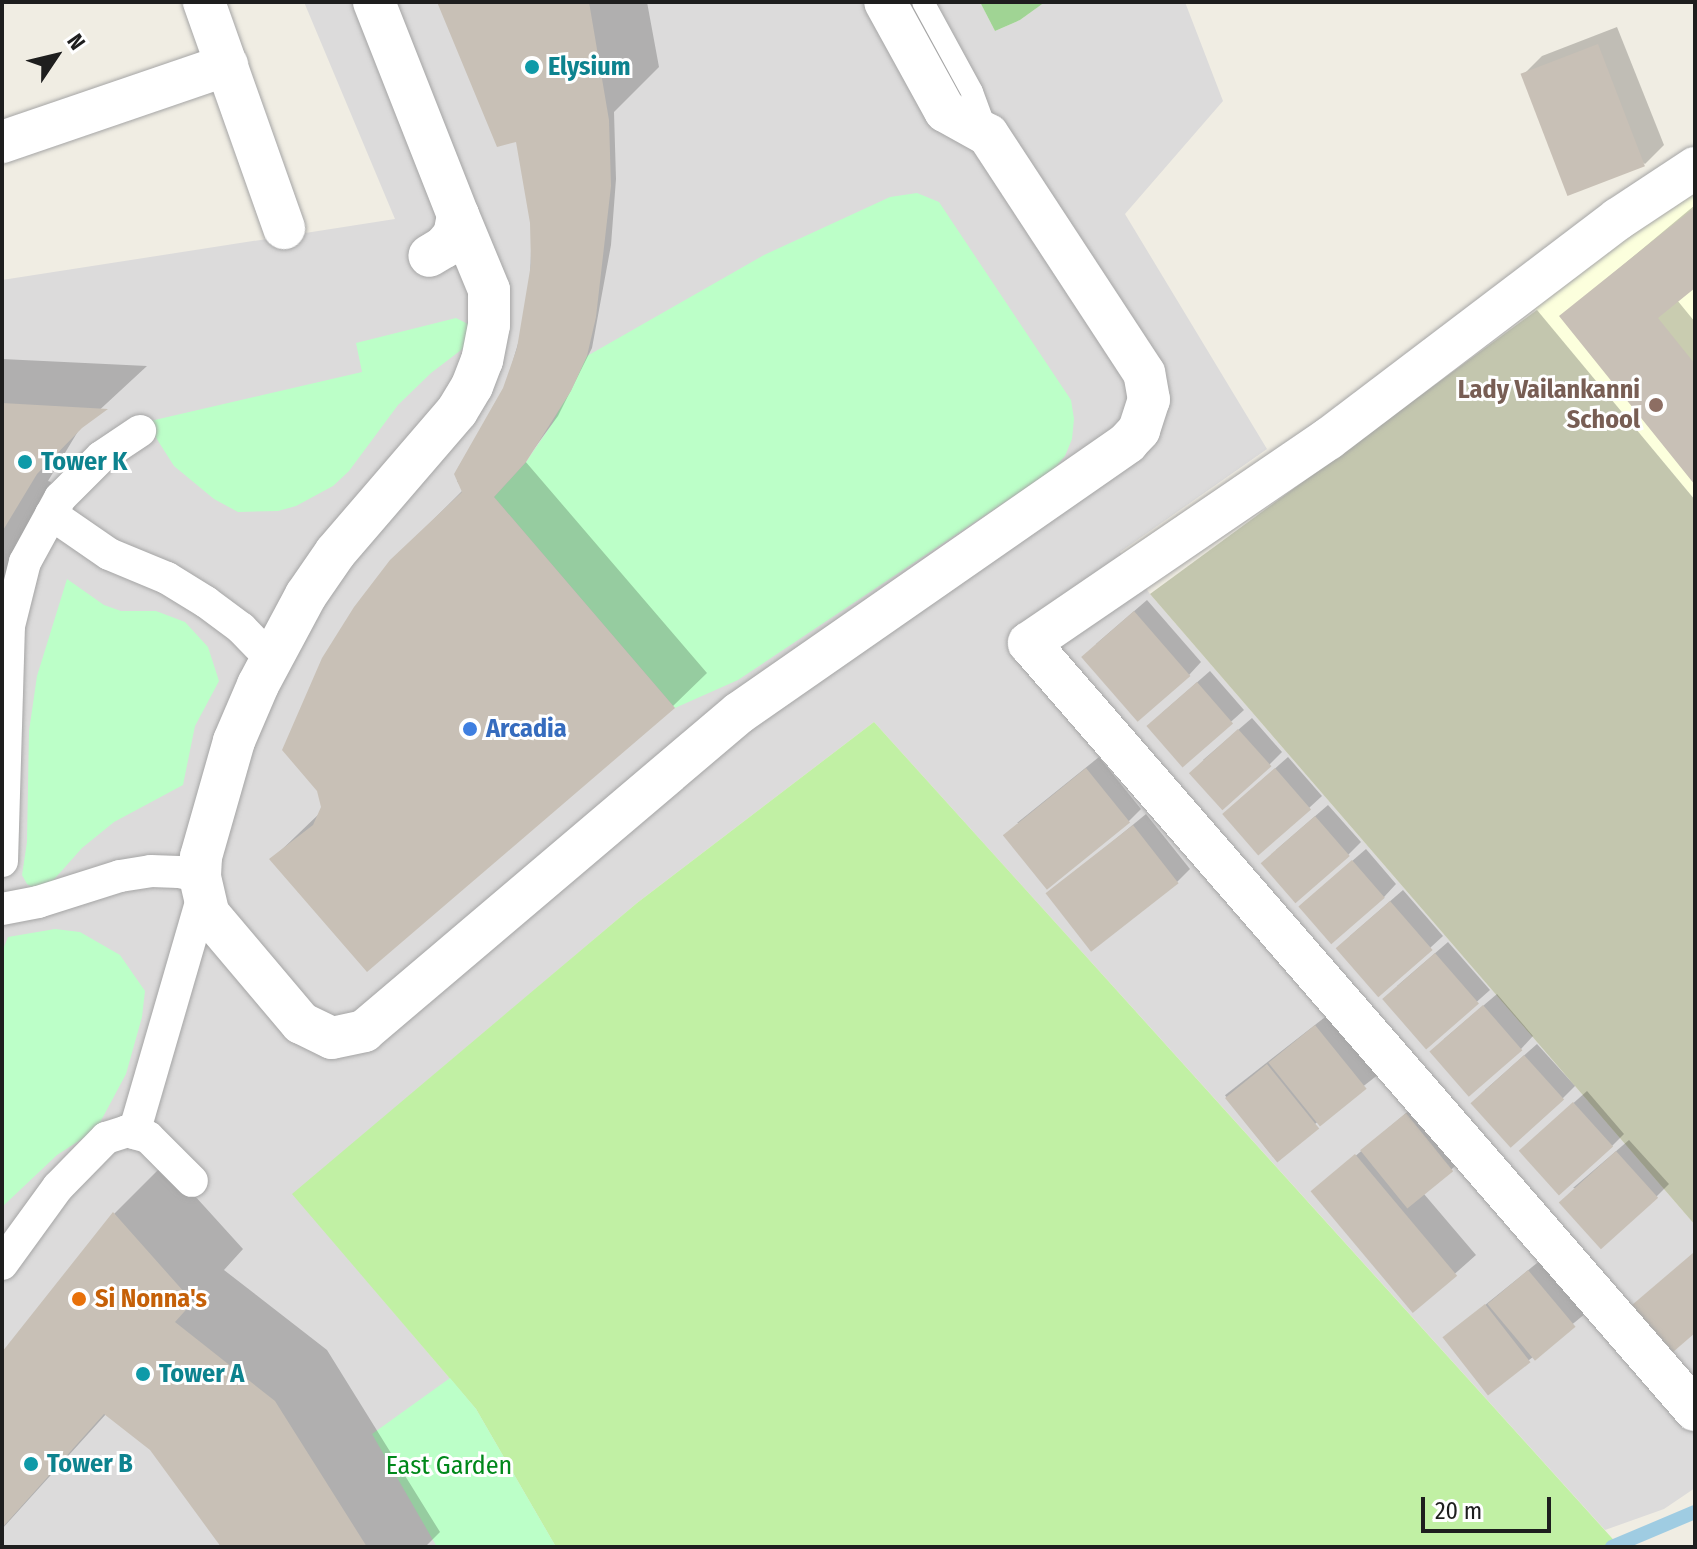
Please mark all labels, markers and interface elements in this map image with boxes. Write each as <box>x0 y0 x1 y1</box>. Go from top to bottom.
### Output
north arrow <box>16 16 96 96</box>
text: N <box>61 29 91 55</box>
place label: Elysium <box>548 51 631 83</box>
marker: Elysium <box>523 58 541 76</box>
place label: Lady Vailankanni School <box>1458 374 1640 436</box>
marker: Lady Vailankanni School <box>1647 396 1665 414</box>
place label: Tower K <box>41 446 127 478</box>
marker: Tower K <box>16 453 34 471</box>
place label: Arcadia <box>486 713 567 745</box>
marker: Arcadia <box>461 720 479 738</box>
place label: Si Nonna's <box>95 1283 207 1315</box>
marker: Si Nonna's <box>70 1290 88 1308</box>
place label: Tower A <box>159 1358 244 1390</box>
marker: Tower A <box>134 1365 152 1383</box>
place label: Tower B <box>47 1448 133 1480</box>
park label: East Garden <box>386 1450 512 1482</box>
marker: Tower B <box>22 1455 40 1473</box>
scale bar <box>1425 1481 1555 1531</box>
text: 20 m <box>1435 1497 1482 1525</box>

